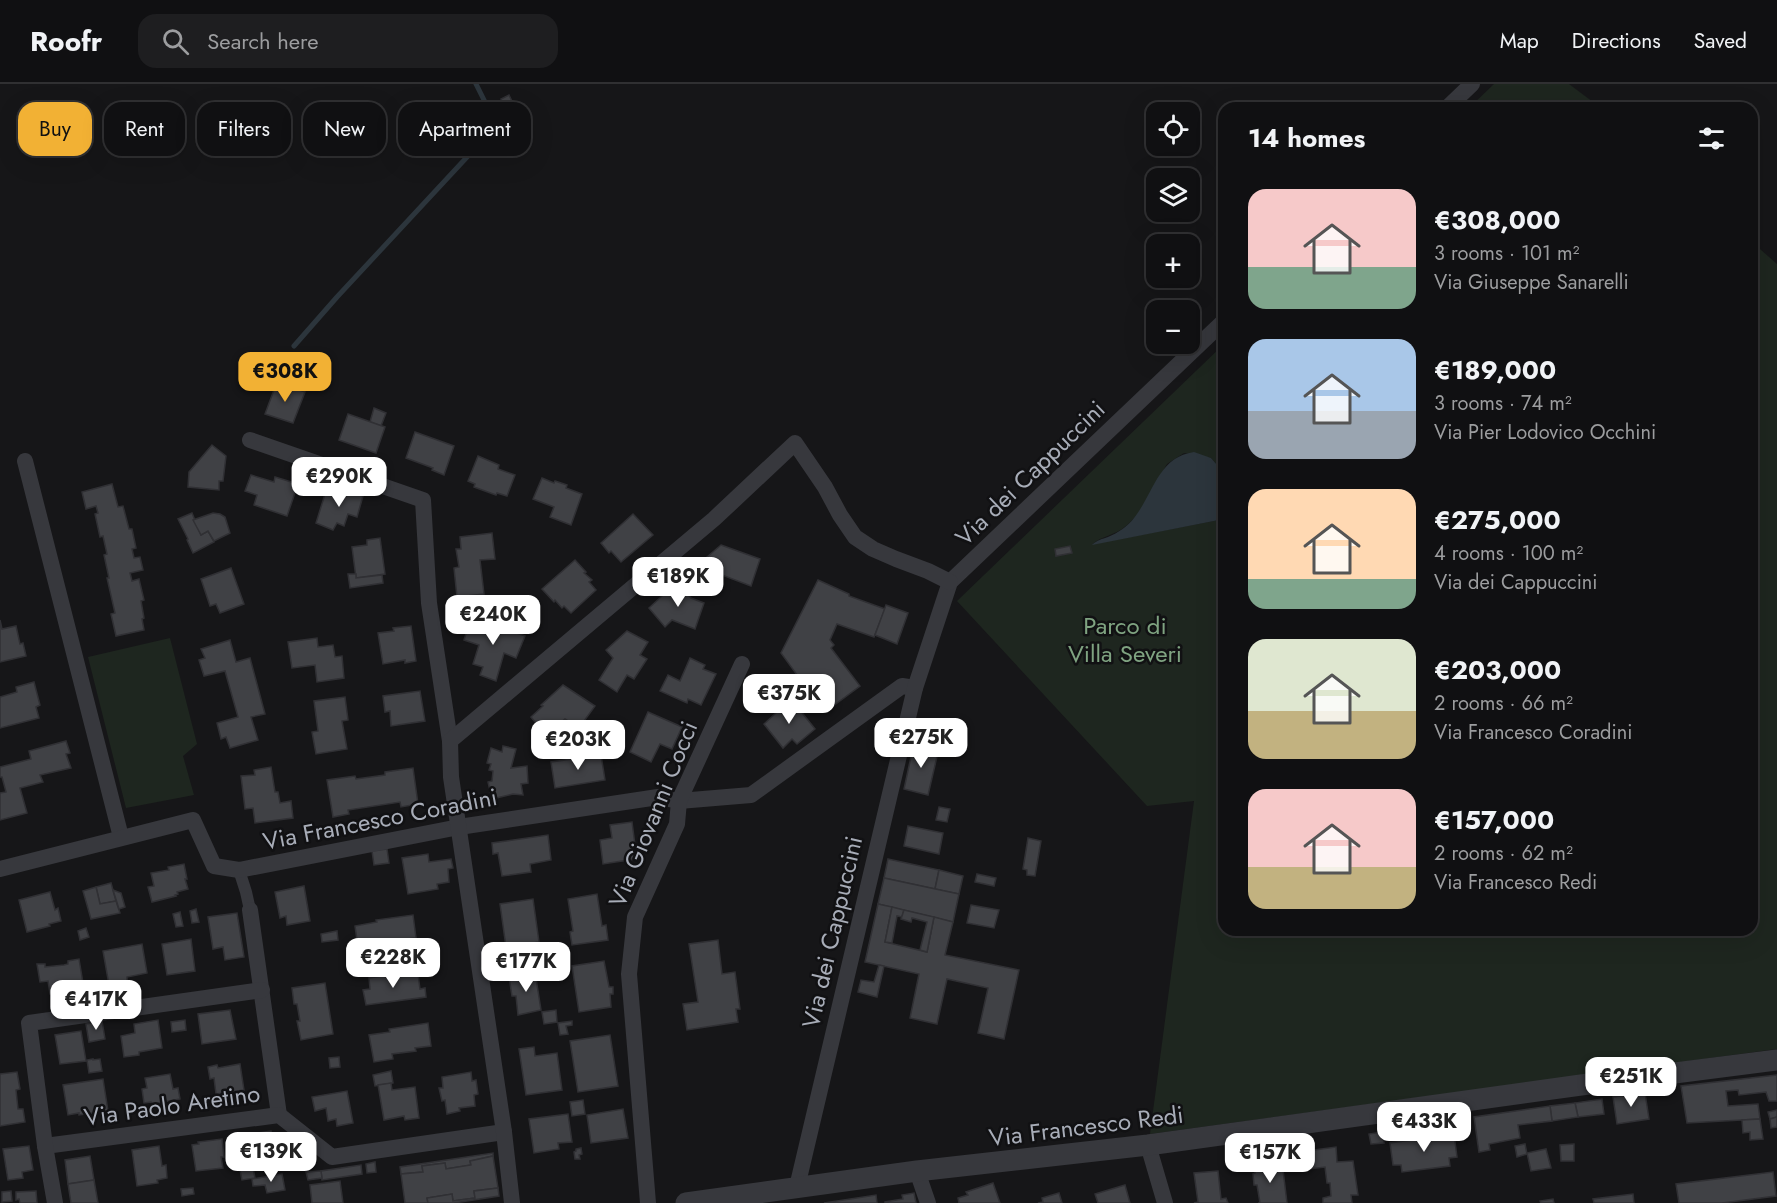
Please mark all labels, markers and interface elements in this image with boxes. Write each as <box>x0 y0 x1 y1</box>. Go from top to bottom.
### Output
search box <box>138 14 558 68</box>
text: Roofr <box>30 21 102 62</box>
icon: search <box>159 25 192 58</box>
text: Search here <box>207 25 319 57</box>
text: Map <box>1500 26 1539 56</box>
text: Directions <box>1572 26 1661 56</box>
text: Saved <box>1694 26 1747 56</box>
chip: Buy <box>18 102 92 156</box>
chip: Rent <box>104 102 185 156</box>
chip: Filters <box>197 102 291 156</box>
chip: New <box>303 102 386 156</box>
chip: Apartment <box>398 102 531 156</box>
map controls <box>1146 102 1200 354</box>
button: locate <box>1146 102 1200 156</box>
text: 14 homes <box>1248 119 1365 157</box>
icon: filters <box>1695 122 1728 155</box>
button: layers <box>1146 168 1200 222</box>
text: €308,000 <box>1434 201 1560 239</box>
icon: home <box>1296 213 1368 285</box>
button: + <box>1146 234 1200 288</box>
text: 3 rooms · 101 m² <box>1434 239 1580 268</box>
text: Via Giuseppe Sanarelli <box>1434 268 1629 297</box>
button: − <box>1146 300 1200 354</box>
text: €189,000 <box>1434 351 1556 389</box>
pin: €308K <box>243 352 327 403</box>
text: €308K <box>252 357 318 386</box>
icon: home <box>1296 363 1368 435</box>
text: 3 rooms · 74 m² <box>1434 389 1572 418</box>
street label: Via dei Cappuccini <box>947 392 1113 554</box>
text: Via Pier Lodovico Occhini <box>1434 418 1656 447</box>
pin: €290K <box>297 457 381 508</box>
text: €290K <box>306 462 372 491</box>
text: €275,000 <box>1434 501 1561 539</box>
icon: home <box>1296 513 1368 585</box>
text: 4 rooms · 100 m² <box>1434 539 1583 568</box>
pin: €189K <box>636 557 720 608</box>
text: €189K <box>646 562 710 591</box>
text: Via dei Cappuccini <box>1434 568 1598 597</box>
pin: €240K <box>451 595 535 646</box>
text: €240K <box>459 600 527 629</box>
park label: Parco di Villa Severi <box>1068 608 1182 671</box>
text: €203,000 <box>1434 651 1561 689</box>
icon: home <box>1296 663 1368 735</box>
pin: €375K <box>747 674 831 725</box>
text: €375K <box>757 679 821 708</box>
text: 2 rooms · 66 m² <box>1434 689 1573 718</box>
street label: Via Giovanni Cocci <box>600 716 706 912</box>
pin: €275K <box>879 718 963 769</box>
text: Via Francesco Coradini <box>1434 718 1632 747</box>
pin: €203K <box>536 720 620 771</box>
text: €275K <box>888 723 954 752</box>
text: €203K <box>545 725 611 754</box>
street label: Via Francesco Coradini <box>260 779 500 859</box>
text: €157,000 <box>1434 801 1554 839</box>
icon: home <box>1296 813 1368 885</box>
street label: Via dei Cappuccini <box>793 832 871 1032</box>
text: 2 rooms · 62 m² <box>1434 839 1573 868</box>
text: Via Francesco Redi <box>1434 868 1597 897</box>
pin: €228K <box>351 938 435 989</box>
pin: €177K <box>484 942 568 993</box>
text: €228K <box>360 943 426 972</box>
text: €177K <box>495 947 557 976</box>
pin: €417K <box>54 980 138 1031</box>
text: €417K <box>64 985 128 1014</box>
pin: €251K <box>1589 1057 1673 1108</box>
text: €251K <box>1599 1062 1663 1091</box>
street label: Via Paolo Aretino <box>82 1075 262 1135</box>
street label: Via Francesco Redi <box>987 1097 1185 1155</box>
pin: €433K <box>1382 1102 1466 1153</box>
text: €433K <box>1391 1107 1457 1136</box>
pin: €139K <box>229 1132 313 1183</box>
pin: €157K <box>1228 1133 1312 1184</box>
text: €139K <box>239 1137 303 1166</box>
text: €157K <box>1239 1138 1301 1167</box>

